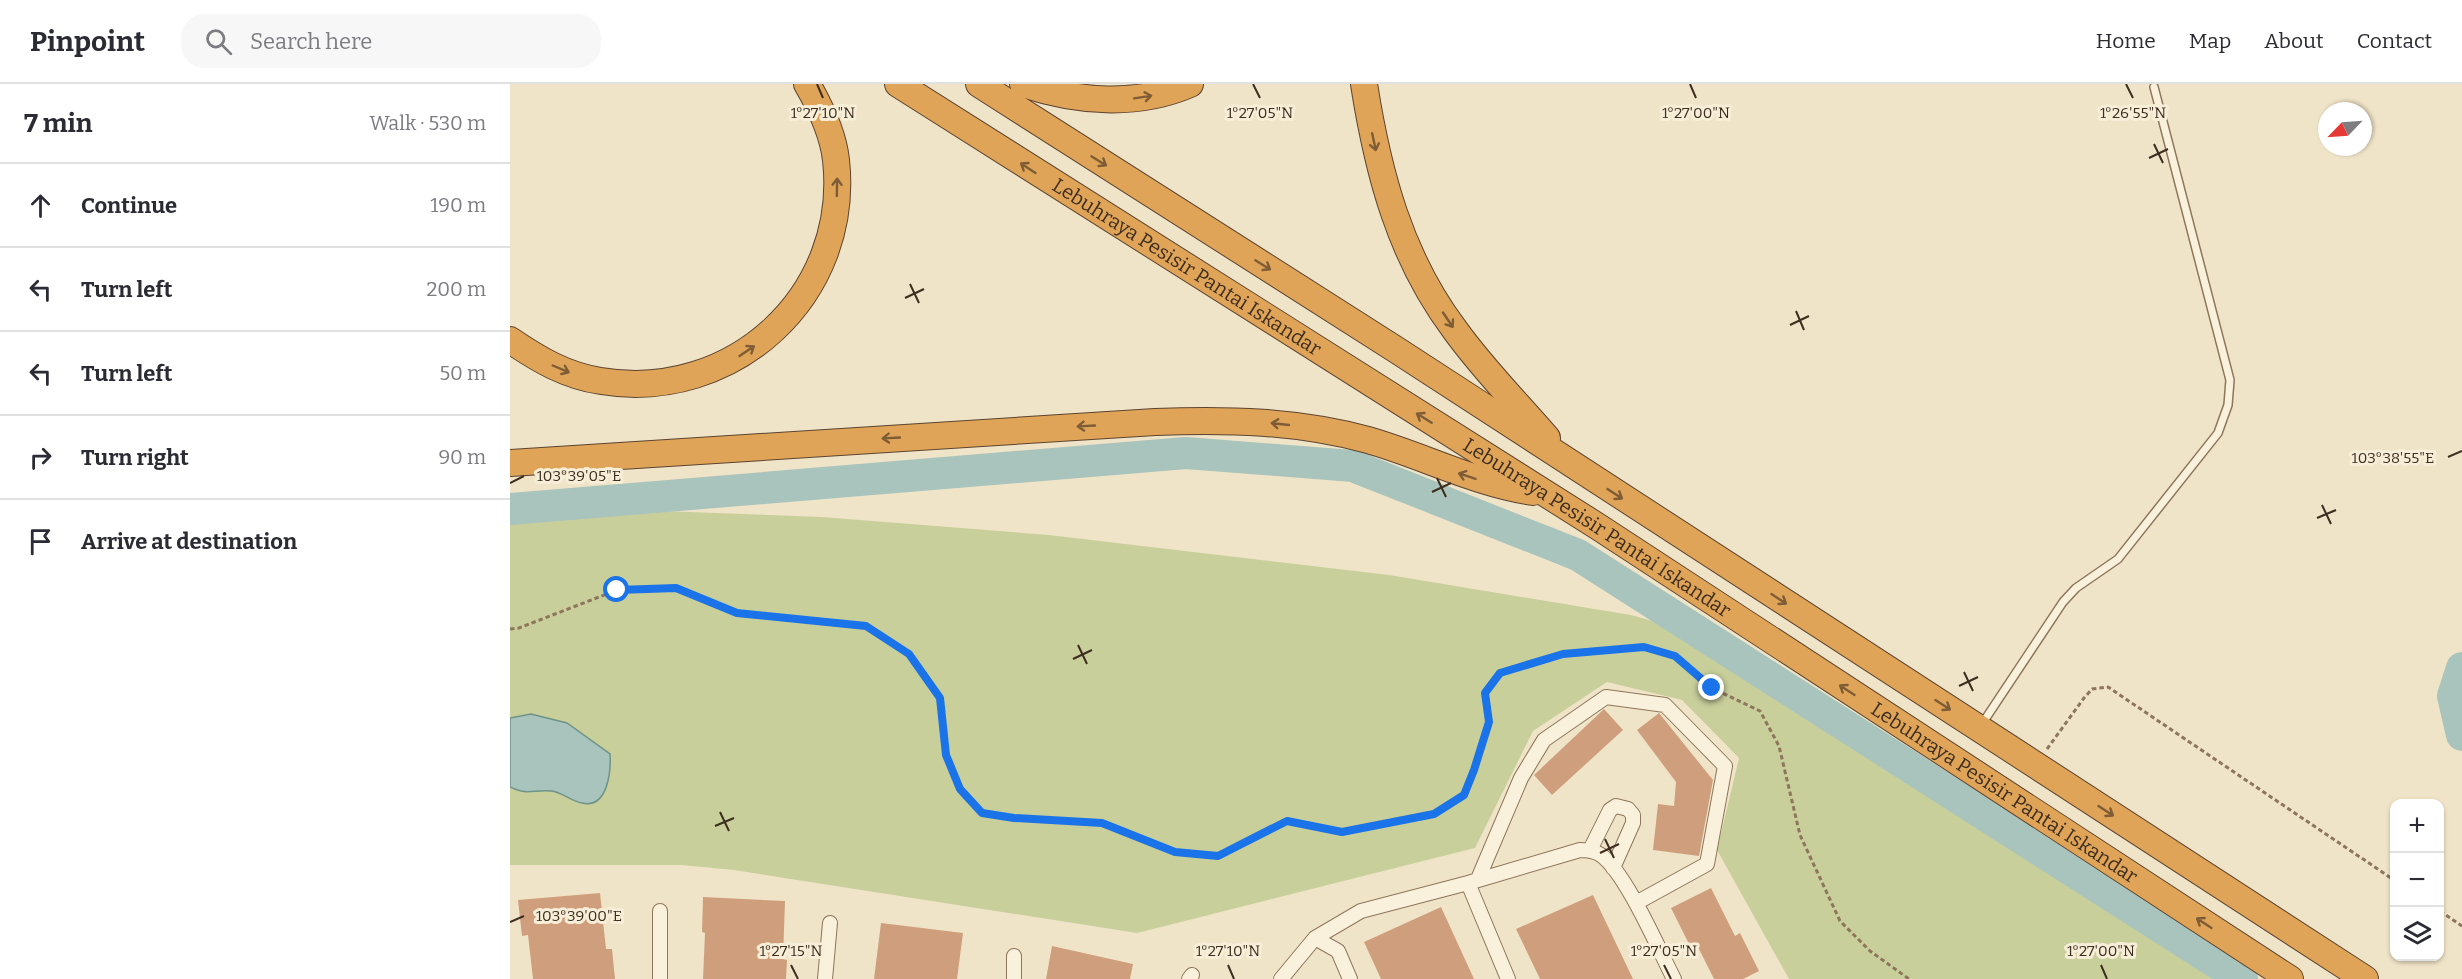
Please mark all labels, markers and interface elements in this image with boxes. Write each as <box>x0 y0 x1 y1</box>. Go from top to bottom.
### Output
search box <box>181 14 601 68</box>
text: Pinpoint <box>30 25 145 58</box>
icon: search <box>202 25 235 58</box>
text: Search here <box>250 28 372 55</box>
text: Home <box>2096 28 2156 54</box>
text: Map <box>2189 28 2231 54</box>
text: About <box>2264 28 2324 54</box>
text: Contact <box>2357 28 2432 54</box>
one-way arrow <box>1133 91 1152 102</box>
north arrow <box>2318 102 2372 156</box>
text: 1°27'10"N <box>791 104 855 122</box>
text: 1°27'05"N <box>1227 104 1293 122</box>
text: 1°27'00"N <box>1662 104 1730 122</box>
text: 1°26'55"N <box>2100 104 2166 122</box>
text: 7 min <box>24 108 92 139</box>
text: Walk · 530 m <box>369 111 486 135</box>
one-way arrow <box>1369 131 1380 151</box>
one-way arrow <box>1090 155 1107 167</box>
one-way arrow <box>1020 161 1037 173</box>
street label: Lebuhraya Pesisir Pantai Iskandar <box>1048 173 1326 361</box>
one-way arrow <box>831 178 843 198</box>
icon: ahead <box>24 189 57 222</box>
text: Continue <box>81 192 177 219</box>
text: 190 m <box>430 193 486 217</box>
one-way arrow <box>1255 259 1272 272</box>
icon: left <box>24 273 57 306</box>
text: Turn left <box>81 276 173 303</box>
text: 200 m <box>426 277 486 301</box>
one-way arrow <box>1442 312 1454 328</box>
one-way arrow <box>738 345 754 357</box>
icon: left <box>24 357 57 390</box>
text: Turn left <box>81 360 173 387</box>
text: 50 m <box>439 361 486 385</box>
one-way arrow <box>551 364 569 375</box>
one-way arrow <box>1416 411 1433 423</box>
one-way arrow <box>1271 418 1291 429</box>
one-way arrow <box>1076 421 1096 432</box>
one-way arrow <box>882 432 901 443</box>
street label: Lebuhraya Pesisir Pantai Iskandar <box>1459 433 1736 622</box>
icon: right <box>24 441 57 474</box>
text: Turn right <box>81 444 189 471</box>
text: 90 m <box>438 445 486 469</box>
text: 103°38'55"E <box>2352 449 2434 467</box>
text: 103°39'05"E <box>537 467 621 485</box>
one-way arrow <box>1458 470 1477 481</box>
one-way arrow <box>1606 488 1623 500</box>
icon: arrive <box>24 525 57 558</box>
text: Arrive at destination <box>81 528 297 555</box>
route start <box>603 576 629 602</box>
one-way arrow <box>1770 593 1787 605</box>
route end <box>1698 674 1724 700</box>
one-way arrow <box>1839 684 1856 696</box>
street label: Lebuhraya Pesisir Pantai Iskandar <box>1867 697 2142 888</box>
one-way arrow <box>1934 699 1951 711</box>
map controls <box>2390 799 2444 961</box>
button: + <box>2390 799 2444 853</box>
one-way arrow <box>2098 805 2114 817</box>
button: − <box>2390 853 2444 907</box>
text: 103°39'00"E <box>536 907 622 925</box>
button: layers <box>2390 907 2444 961</box>
one-way arrow <box>2196 917 2213 929</box>
text: 1°27'15"N <box>760 942 823 960</box>
text: 1°27'10"N <box>1196 942 1260 960</box>
text: 1°27'05"N <box>1631 942 1697 960</box>
text: 1°27'00"N <box>2067 942 2135 960</box>

